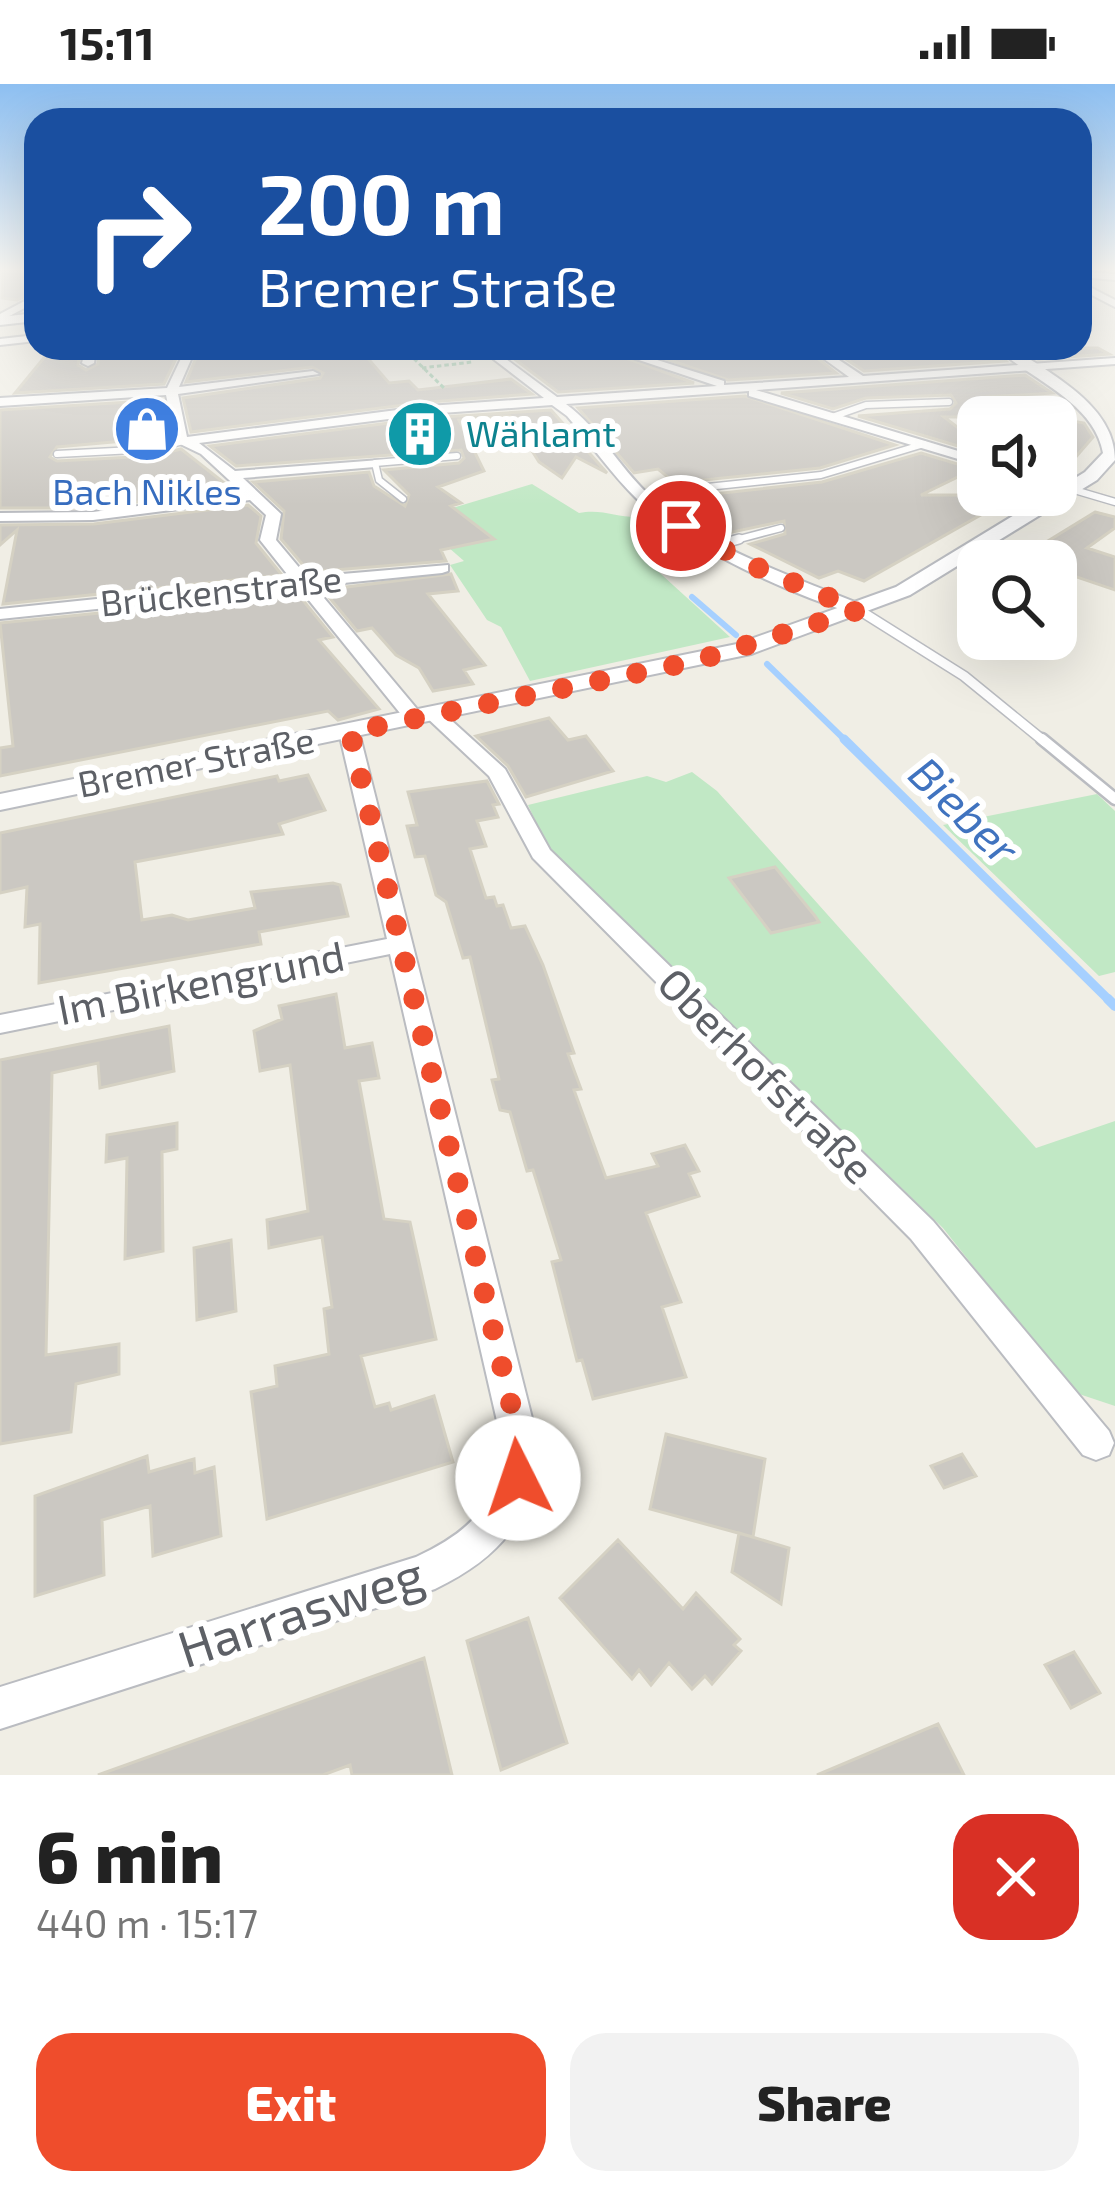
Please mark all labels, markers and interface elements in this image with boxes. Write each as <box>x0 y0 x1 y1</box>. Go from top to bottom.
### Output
text: 15:11 <box>60 15 155 69</box>
text: 200 m <box>258 151 505 252</box>
icon: right <box>60 156 216 312</box>
text: Bremer Straße <box>258 253 618 318</box>
shop icon: Bach Nikles <box>112 394 182 464</box>
map controls <box>957 396 1077 660</box>
button: sound <box>957 396 1077 516</box>
building icon: Wählamt <box>385 399 455 469</box>
place label: Wählamt <box>466 411 616 454</box>
place label: Bach Nikles <box>52 469 242 512</box>
pin <box>630 475 732 577</box>
icon: arrive <box>648 493 714 559</box>
button: search <box>957 540 1077 660</box>
street label: Brückenstraße <box>98 555 344 624</box>
street label: Bremer Straße <box>74 717 317 805</box>
water label: Bieber <box>900 745 1032 875</box>
street label: Im Birkengrund <box>53 929 348 1033</box>
street label: Oberhofstraße <box>649 957 885 1193</box>
position arrow <box>455 1415 581 1541</box>
street label: Harrasweg <box>170 1541 431 1678</box>
text: 6 min <box>36 1811 223 1897</box>
button: close <box>953 1814 1079 1940</box>
text: 440 m · 15:17 <box>36 1899 258 1946</box>
button: Exit <box>36 2033 546 2171</box>
button: Share <box>570 2033 1079 2171</box>

